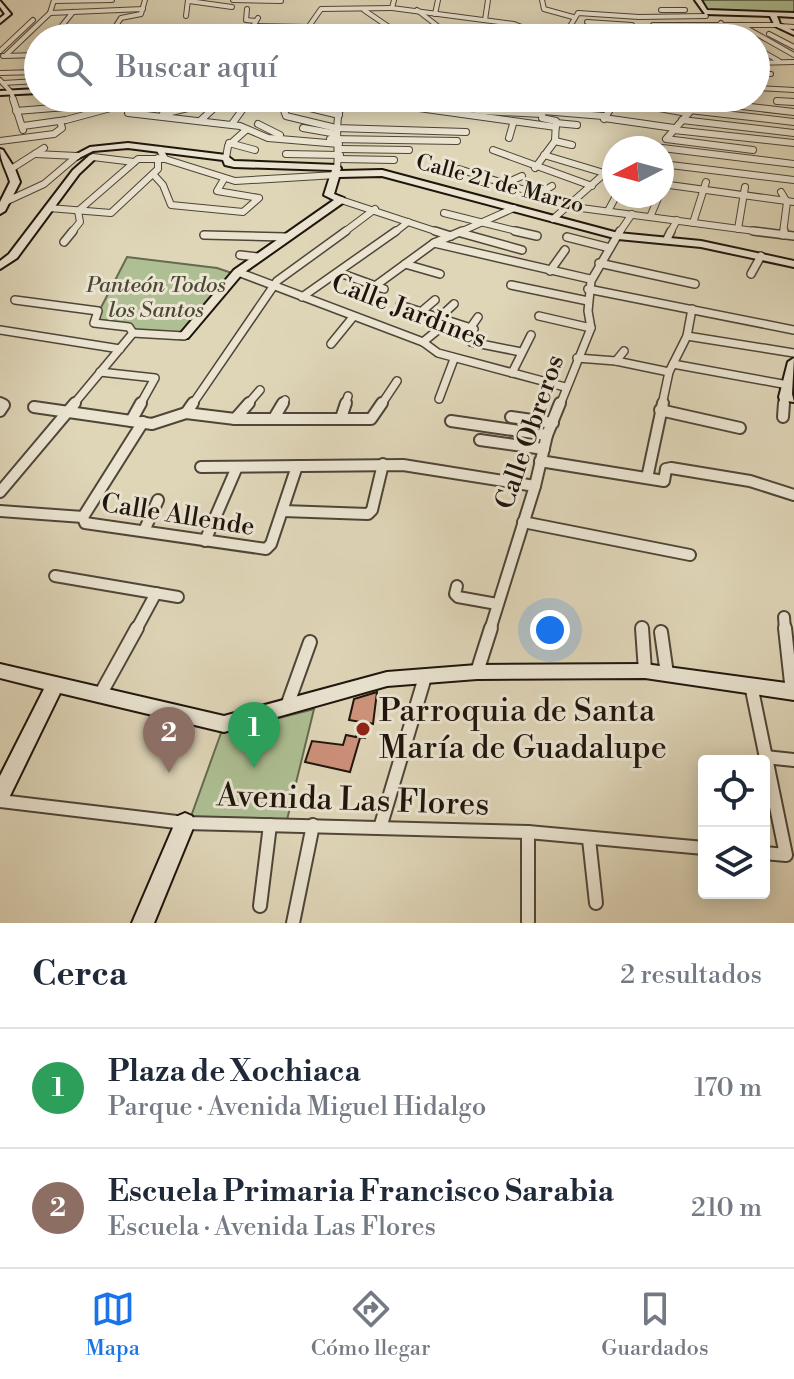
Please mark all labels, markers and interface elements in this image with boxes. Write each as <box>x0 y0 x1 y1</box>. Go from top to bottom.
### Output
search box <box>24 24 770 112</box>
icon: search <box>52 46 96 90</box>
text: Buscar aquí <box>116 49 278 87</box>
north arrow <box>602 136 674 208</box>
street label: Calle 21 de Marzo <box>413 149 587 219</box>
street label: Calle Jardines <box>327 267 491 355</box>
park label: Panteón Todos los Santos <box>85 272 226 324</box>
street label: Calle Obreros <box>489 351 571 513</box>
street label: Calle Allende <box>99 487 257 543</box>
your location <box>530 610 570 650</box>
place label: Parroquia de Santa María de Guadalupe <box>379 691 667 768</box>
pin: 1 <box>228 702 280 768</box>
pin: 2 <box>143 707 195 773</box>
marker: Parroquia de Santa María de Guadalupe <box>354 720 372 738</box>
map controls <box>698 755 770 899</box>
button: locate <box>698 755 770 827</box>
street label: Avenida Las Flores <box>215 775 490 825</box>
button: layers <box>698 827 770 899</box>
text: Cerca <box>32 954 127 996</box>
text: 2 resultados <box>620 959 762 991</box>
text: Plaza de Xochiaca <box>108 1053 361 1091</box>
text: 1 <box>52 1072 64 1104</box>
text: 170 m <box>694 1072 762 1104</box>
text: Parque · Avenida Miguel Hidalgo <box>108 1091 486 1123</box>
text: Escuela Primaria Francisco Sarabia <box>108 1173 614 1211</box>
text: 2 <box>50 1192 66 1224</box>
text: 210 m <box>691 1192 762 1224</box>
text: Escuela · Avenida Las Flores <box>108 1211 436 1243</box>
tab: Mapa <box>85 1287 140 1362</box>
tab: Cómo llegar <box>311 1287 430 1362</box>
tab: Guardados <box>601 1287 709 1362</box>

